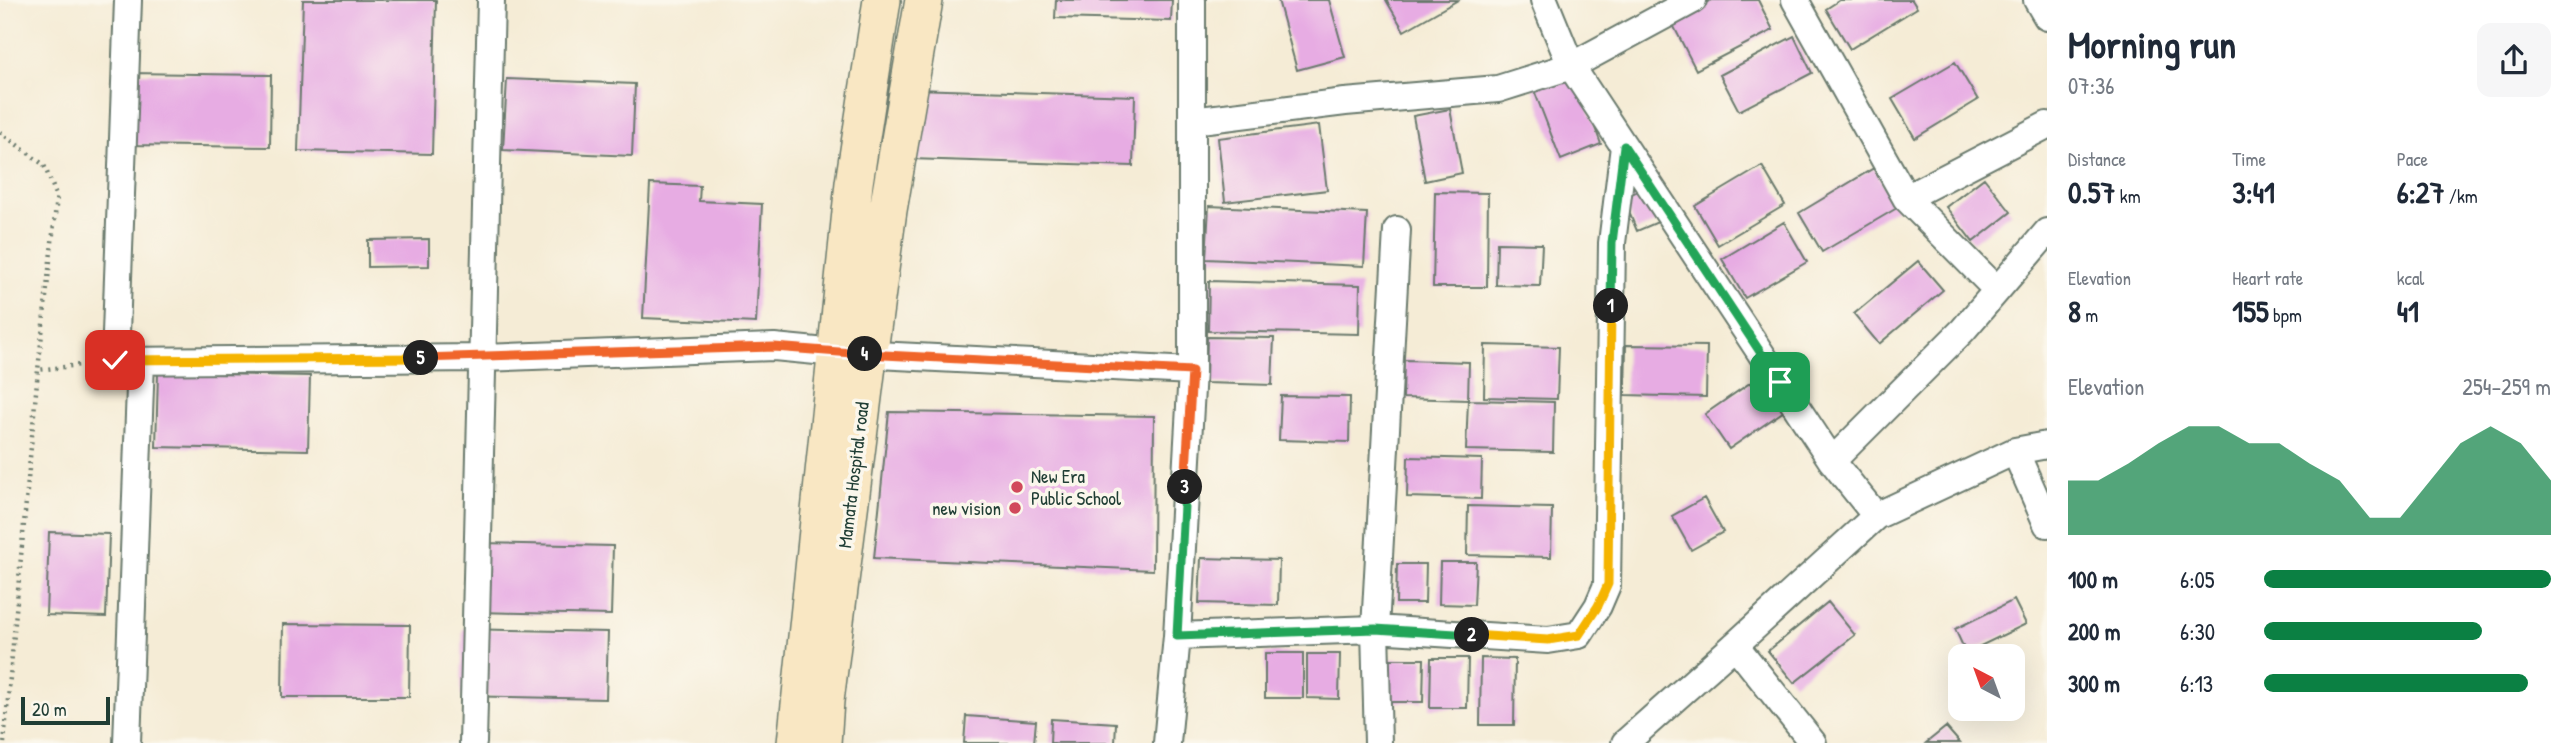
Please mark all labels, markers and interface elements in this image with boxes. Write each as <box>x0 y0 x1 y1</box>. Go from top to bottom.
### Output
text: Morning run <box>2068 18 2236 70</box>
button: share <box>2477 23 2551 97</box>
text: 07:36 <box>2068 70 2115 101</box>
text: Distance <box>2068 146 2126 172</box>
text: Time <box>2232 146 2266 172</box>
text: Pace <box>2397 146 2428 172</box>
text: 0.57 <box>2068 172 2115 212</box>
text: 3:41 <box>2232 172 2275 212</box>
text: 6:27 <box>2397 172 2444 212</box>
text: km <box>2115 183 2141 209</box>
text: /km <box>2444 183 2478 209</box>
text: Elevation <box>2068 265 2131 291</box>
text: Heart rate <box>2232 265 2303 291</box>
text: kcal <box>2397 265 2424 291</box>
pin: 1 <box>1594 288 1628 324</box>
text: 8 <box>2068 291 2081 331</box>
text: 155 <box>2232 291 2269 331</box>
text: 41 <box>2397 291 2419 331</box>
text: 1 <box>1607 292 1614 318</box>
text: m <box>2081 302 2098 328</box>
text: bpm <box>2269 302 2302 328</box>
pin <box>85 330 145 390</box>
pin: 4 <box>848 336 882 372</box>
pin: 5 <box>404 340 438 376</box>
text: 4 <box>861 340 868 366</box>
icon: check <box>96 341 134 379</box>
text: 5 <box>416 344 425 370</box>
pin <box>1750 352 1810 412</box>
icon: arrive <box>1761 363 1799 401</box>
text: Elevation <box>2068 371 2144 402</box>
text: 254–259 m <box>2462 371 2551 402</box>
street label: Mamata Hospital road <box>831 400 875 550</box>
place label: New Era Public School <box>1031 463 1122 511</box>
pin: 3 <box>1168 470 1202 504</box>
text: 3 <box>1180 473 1189 499</box>
marker: New Era Public School <box>1009 479 1025 495</box>
place label: new vision <box>932 495 1001 521</box>
marker: new vision <box>1007 500 1023 516</box>
text: 100 m <box>2068 564 2118 595</box>
text: 6:05 <box>2180 564 2215 595</box>
text: 200 m <box>2068 616 2120 647</box>
text: 6:30 <box>2180 616 2215 647</box>
pin: 2 <box>1454 618 1490 652</box>
text: 2 <box>1467 621 1476 647</box>
north arrow <box>1948 644 2025 721</box>
map controls <box>1948 644 2025 721</box>
text: 300 m <box>2068 668 2120 699</box>
text: 6:13 <box>2180 668 2213 699</box>
scale bar <box>21 694 110 726</box>
text: 20 m <box>32 696 67 722</box>

